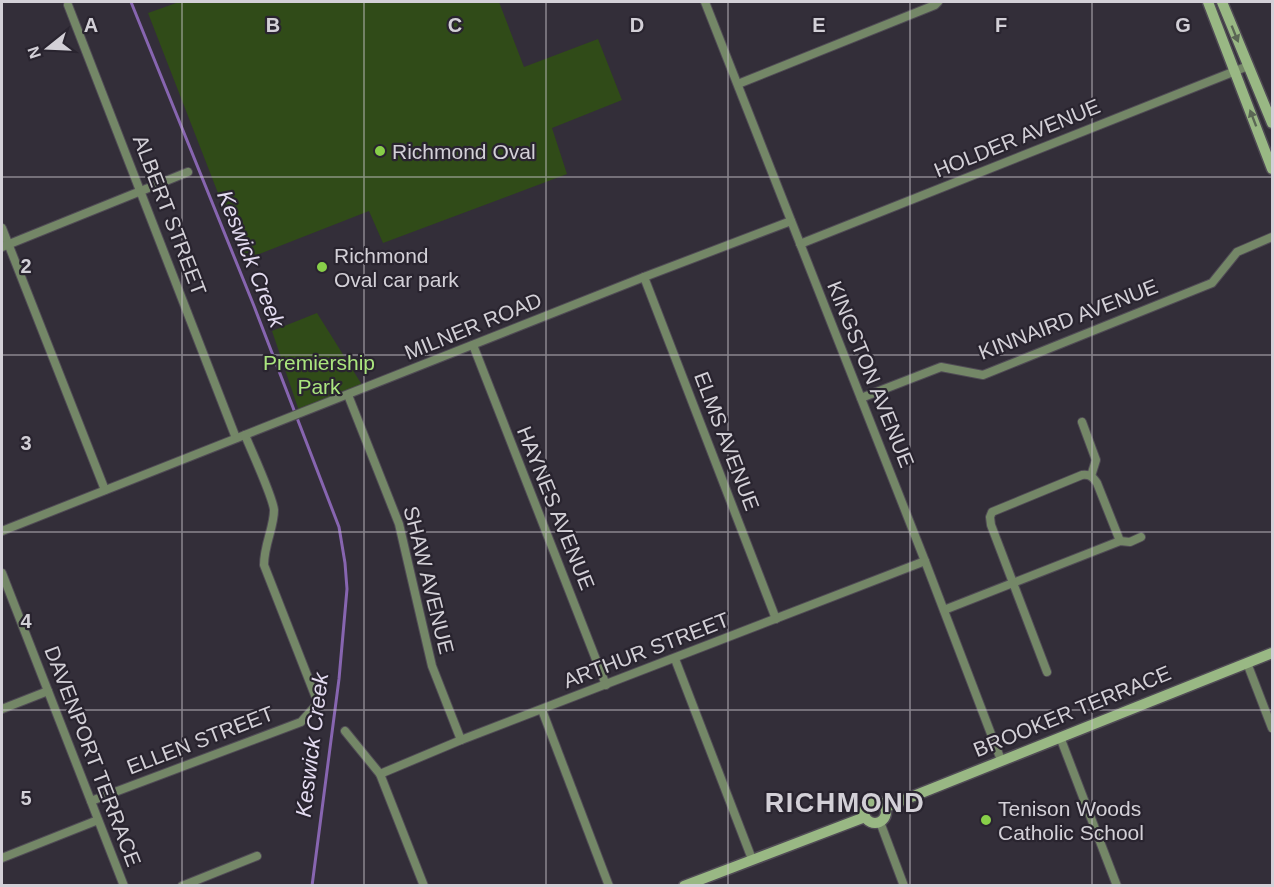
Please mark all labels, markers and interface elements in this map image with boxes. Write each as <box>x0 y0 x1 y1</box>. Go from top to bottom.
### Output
text: A <box>84 14 98 36</box>
text: B <box>266 14 280 36</box>
text: C <box>448 14 462 36</box>
text: D <box>630 14 644 36</box>
text: E <box>812 14 826 36</box>
text: F <box>995 14 1007 36</box>
text: G <box>1175 14 1191 36</box>
north arrow <box>18 18 78 78</box>
one-way arrow <box>1230 25 1240 43</box>
text: N <box>24 44 44 61</box>
street label: HOLDER AVENUE <box>931 94 1103 182</box>
one-way arrow <box>1248 109 1257 127</box>
street label: ALBERT STREET <box>129 132 211 298</box>
place label: Richmond Oval <box>392 140 536 163</box>
marker: Richmond Oval <box>373 144 387 158</box>
water label: Keswick Creek <box>212 187 290 332</box>
place label: Richmond Oval car park <box>334 244 459 291</box>
text: 2 <box>20 255 32 277</box>
marker: Richmond Oval car park <box>315 260 329 274</box>
street label: KINNAIRD AVENUE <box>975 274 1161 364</box>
street label: KINGSTON AVENUE <box>823 278 919 470</box>
street label: MILNER ROAD <box>401 288 545 364</box>
park label: Premiership Park <box>263 351 375 398</box>
street label: ELMS AVENUE <box>690 368 764 514</box>
street label: HAYNES AVENUE <box>513 423 599 593</box>
text: 3 <box>20 432 32 454</box>
street label: SHAW AVENUE <box>399 504 459 656</box>
street label: ARTHUR STREET <box>560 608 732 692</box>
text: 4 <box>20 610 32 632</box>
street label: DAVENPORT TERRACE <box>40 643 146 869</box>
street label: BROOKER TERRACE <box>970 661 1174 761</box>
water label: Keswick Creek <box>291 670 333 819</box>
street label: ELLEN STREET <box>123 701 277 779</box>
text: 5 <box>20 787 32 809</box>
district label: RICHMOND <box>765 788 925 818</box>
place label: Tenison Woods Catholic School <box>998 797 1144 844</box>
marker: Tenison Woods Catholic School <box>979 813 993 827</box>

